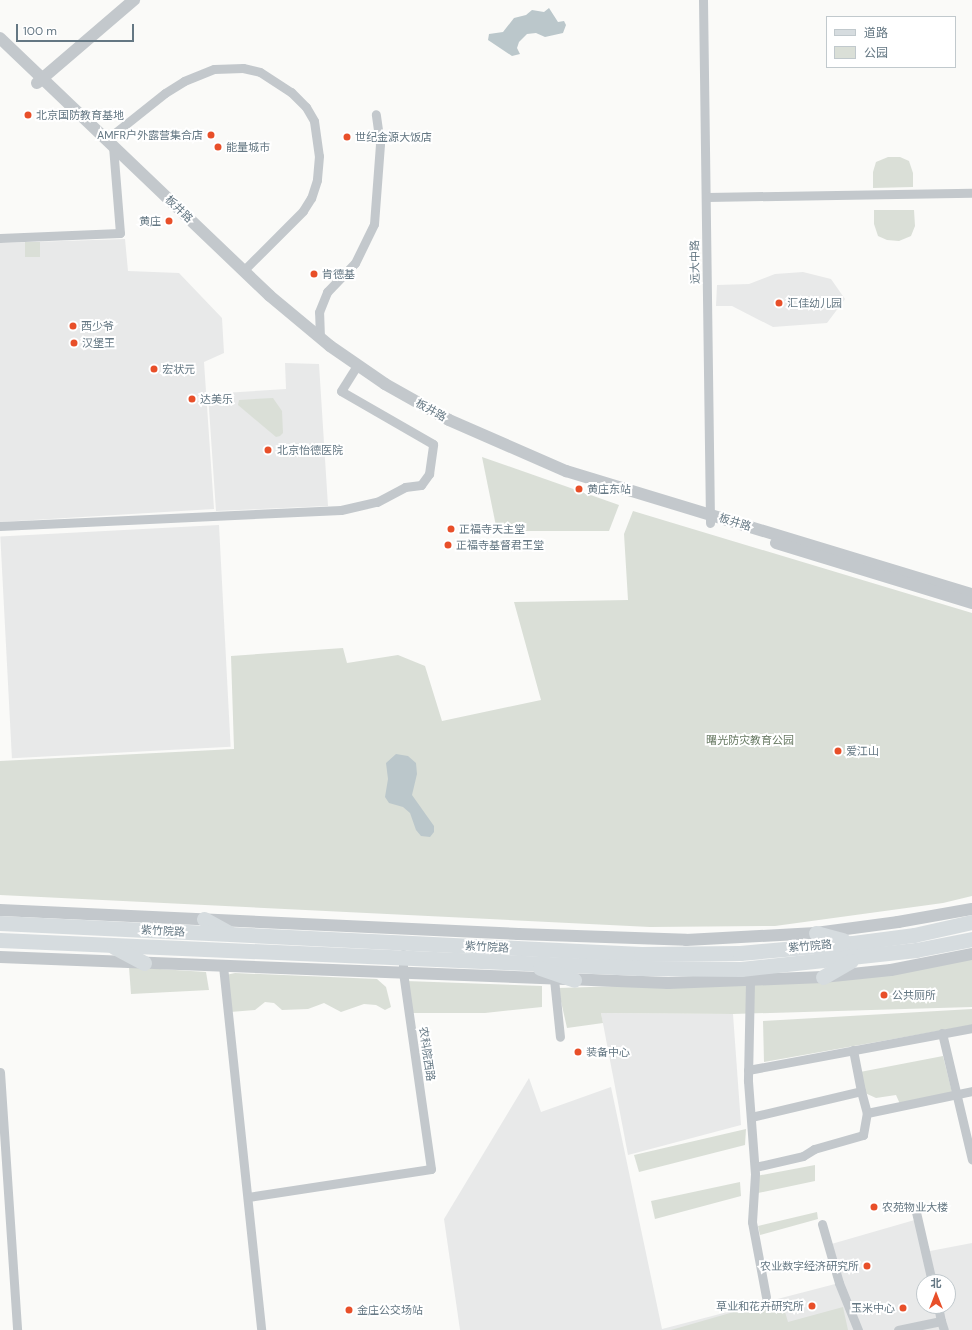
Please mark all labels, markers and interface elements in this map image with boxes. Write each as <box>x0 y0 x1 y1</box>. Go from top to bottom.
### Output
scale bar <box>18 16 136 42</box>
legend <box>826 16 956 68</box>
text: 100 m <box>23 23 57 39</box>
text: 道路 <box>864 25 888 41</box>
text: 公园 <box>864 45 888 61</box>
place label: 北京国防教育基地 <box>36 108 124 122</box>
marker: 北京国防教育基地 <box>23 110 33 120</box>
place label: AMFR户外露营集合店 <box>97 128 203 142</box>
marker: AMFR户外露营集合店 <box>206 130 216 140</box>
place label: 世纪金源大饭店 <box>355 130 432 144</box>
marker: 世纪金源大饭店 <box>342 132 352 142</box>
place label: 能量城市 <box>226 140 270 154</box>
marker: 能量城市 <box>213 142 223 152</box>
street label: 板井路 <box>163 193 195 225</box>
place label: 黄庄 <box>139 214 161 228</box>
marker: 黄庄 <box>164 216 174 226</box>
street label: 远大中路 <box>688 240 702 284</box>
place label: 肯德基 <box>322 267 355 281</box>
marker: 肯德基 <box>309 269 319 279</box>
place label: 汇佳幼儿园 <box>787 296 842 310</box>
marker: 汇佳幼儿园 <box>774 298 784 308</box>
place label: 西少爷 <box>81 319 114 333</box>
marker: 西少爷 <box>68 321 78 331</box>
place label: 汉堡王 <box>82 336 115 350</box>
marker: 汉堡王 <box>69 338 79 348</box>
place label: 宏状元 <box>162 362 195 376</box>
marker: 宏状元 <box>149 364 159 374</box>
place label: 达美乐 <box>200 392 233 406</box>
marker: 达美乐 <box>187 394 197 404</box>
street label: 板井路 <box>413 396 449 424</box>
place label: 北京怡德医院 <box>277 443 343 457</box>
marker: 北京怡德医院 <box>262 444 274 456</box>
place label: 黄庄东站 <box>587 482 631 496</box>
marker: 黄庄东站 <box>574 484 584 494</box>
street label: 板井路 <box>717 511 753 533</box>
place label: 正福寺天主堂 <box>459 522 525 536</box>
marker: 正福寺天主堂 <box>446 524 456 534</box>
place label: 正福寺基督君王堂 <box>456 538 544 552</box>
marker: 正福寺基督君王堂 <box>443 540 453 550</box>
park label: 曙光防灾教育公园 <box>706 733 794 747</box>
place label: 爱江山 <box>846 744 879 758</box>
marker: 爱江山 <box>833 746 843 756</box>
street label: 紫竹院路 <box>141 923 185 939</box>
street label: 紫竹院路 <box>788 938 832 954</box>
street label: 紫竹院路 <box>465 939 509 955</box>
place label: 公共厕所 <box>892 988 936 1002</box>
marker: 公共厕所 <box>879 990 889 1000</box>
street label: 农科院西路 <box>417 1026 437 1082</box>
place label: 装备中心 <box>586 1045 630 1059</box>
marker: 装备中心 <box>573 1047 583 1057</box>
place label: 农苑物业大楼 <box>882 1200 948 1214</box>
marker: 农苑物业大楼 <box>869 1202 879 1212</box>
place label: 农业数字经济研究所 <box>760 1259 859 1273</box>
marker: 农业数字经济研究所 <box>862 1261 872 1271</box>
north arrow <box>916 1274 956 1314</box>
text: 北 <box>931 1276 942 1290</box>
place label: 草业和花卉研究所 <box>716 1299 804 1313</box>
marker: 草业和花卉研究所 <box>807 1301 817 1311</box>
place label: 玉米中心 <box>851 1301 895 1315</box>
place label: 金庄公交场站 <box>357 1303 423 1317</box>
marker: 玉米中心 <box>898 1303 908 1313</box>
marker: 金庄公交场站 <box>344 1305 354 1315</box>

